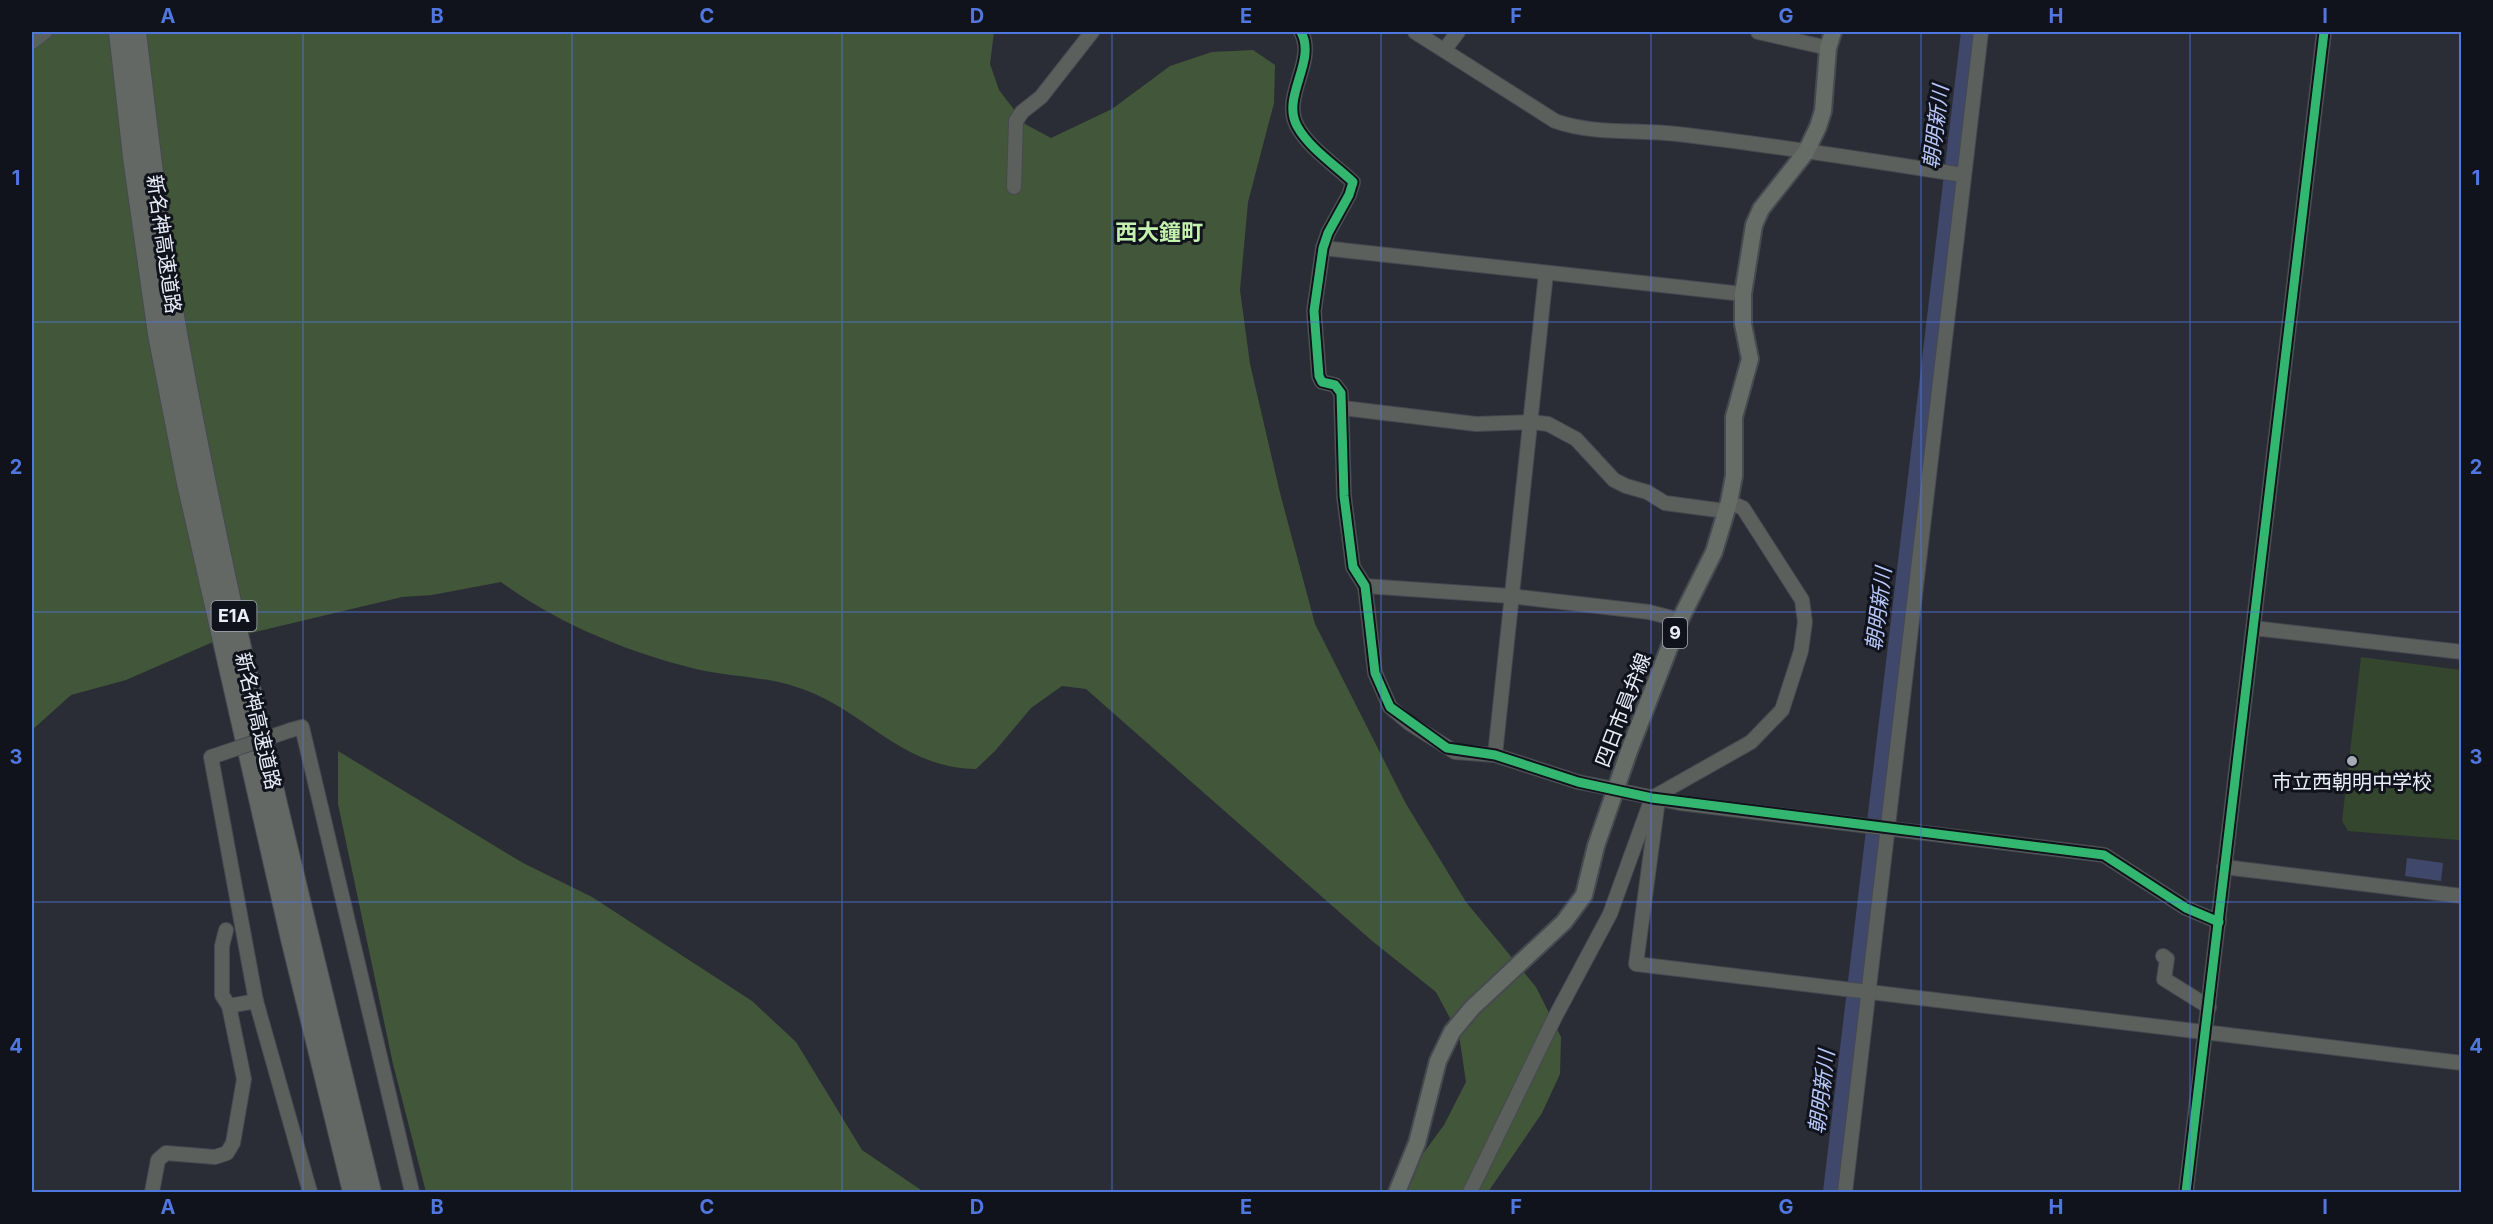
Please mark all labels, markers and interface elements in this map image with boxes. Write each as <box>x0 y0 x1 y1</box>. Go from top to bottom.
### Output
text: A <box>161 4 176 28</box>
text: B <box>430 4 444 28</box>
text: C <box>700 4 714 28</box>
text: D <box>970 4 984 28</box>
text: E <box>1240 4 1252 28</box>
text: F <box>1510 4 1522 28</box>
text: G <box>1778 4 1794 28</box>
text: H <box>2049 4 2063 28</box>
text: I <box>2322 4 2328 28</box>
water label: 朝明新川 <box>1918 82 1953 170</box>
text: 1 <box>12 166 20 190</box>
text: 1 <box>2472 166 2480 190</box>
street label: 新名神高速道路 <box>142 173 186 315</box>
district label: 西大鐘町 <box>1115 219 1203 245</box>
text: 2 <box>10 455 22 479</box>
text: 2 <box>2470 455 2482 479</box>
water label: 朝明新川 <box>1861 564 1896 652</box>
road number: E1A <box>212 601 256 631</box>
road number: 9 <box>1663 618 1687 648</box>
street label: 新名神高速道路 <box>231 650 285 792</box>
street label: 四日市員弁線 <box>1590 650 1656 770</box>
text: 3 <box>10 745 22 769</box>
text: 3 <box>2470 745 2482 769</box>
marker: 市立西朝明中学校 <box>2345 754 2359 768</box>
place label: 市立西朝明中学校 <box>2272 770 2432 794</box>
text: 4 <box>9 1034 23 1058</box>
text: 4 <box>2469 1034 2483 1058</box>
water label: 朝明新川 <box>1804 1047 1839 1135</box>
text: A <box>161 1195 176 1219</box>
text: B <box>430 1195 444 1219</box>
text: C <box>700 1195 714 1219</box>
text: D <box>970 1195 984 1219</box>
text: E <box>1240 1195 1252 1219</box>
text: F <box>1510 1195 1522 1219</box>
text: G <box>1778 1195 1794 1219</box>
text: H <box>2049 1195 2063 1219</box>
text: I <box>2322 1195 2328 1219</box>

